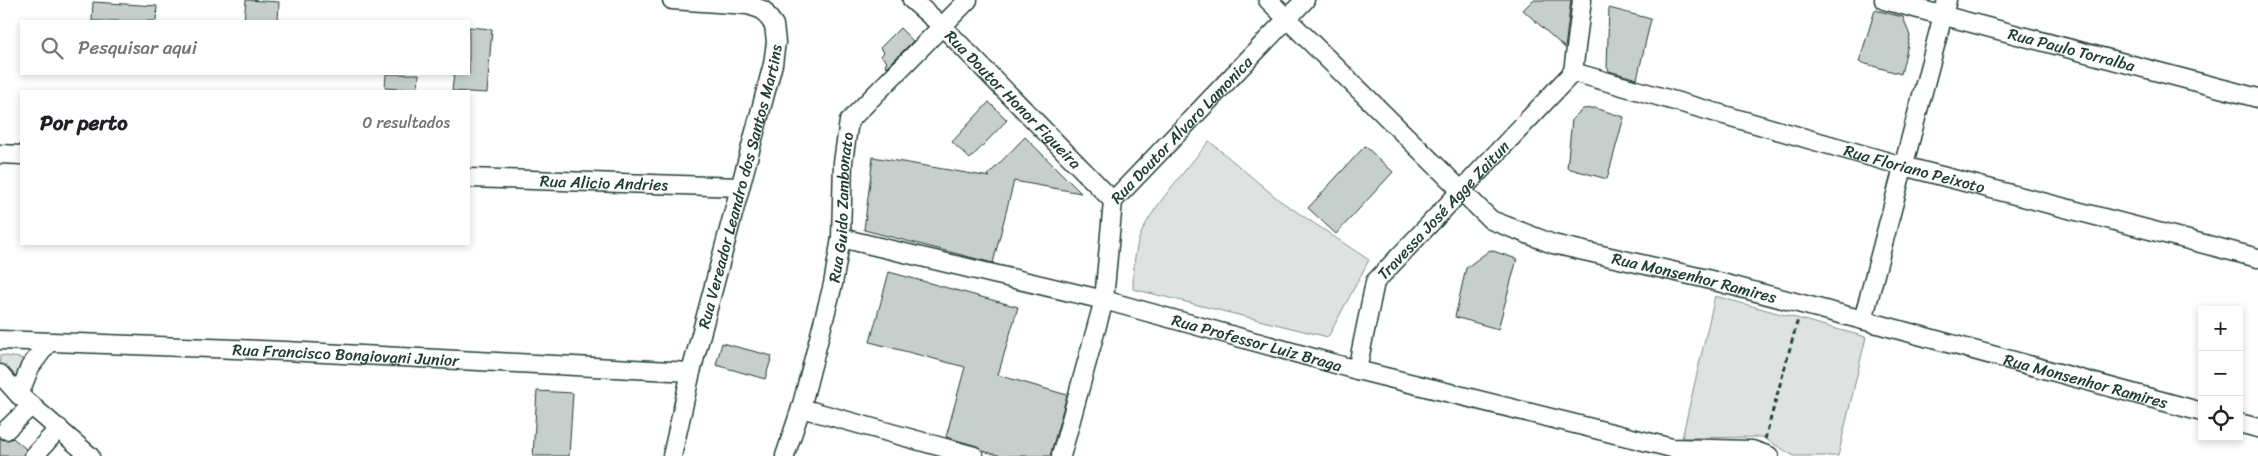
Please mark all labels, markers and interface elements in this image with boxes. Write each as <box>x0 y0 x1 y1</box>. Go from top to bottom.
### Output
street label: Rua Paulo Torralba <box>2005 19 2139 80</box>
search box <box>20 20 470 75</box>
street label: Rua Doutor Honor Figueira <box>938 22 1089 176</box>
text: Pesquisar aqui <box>78 31 197 64</box>
icon: search <box>38 34 66 62</box>
street label: Rua Vereador Leandro dos Santos Martins <box>689 42 790 332</box>
street label: Rua Doutor Alvaro Lamonica <box>1103 48 1260 211</box>
text: Por perto <box>40 104 128 142</box>
text: 0 resultados <box>362 108 450 137</box>
street label: Rua Guido Zambonato <box>819 130 862 285</box>
street label: Travessa José Agge Zaitun <box>1369 133 1517 287</box>
street label: Rua Floriano Peixoto <box>1841 135 1988 201</box>
street label: Rua Alicio Andries <box>539 166 669 199</box>
street label: Rua Monsenhor Ramires <box>1609 243 1781 311</box>
street label: Rua Professor Luiz Braga <box>1169 305 1346 380</box>
map controls <box>2198 306 2243 441</box>
button: + <box>2198 306 2243 351</box>
street label: Rua Francisco Bongiovani Junior <box>232 334 461 375</box>
street label: Rua Monsenhor Ramires <box>2001 344 2172 417</box>
button: − <box>2198 351 2243 396</box>
button: locate <box>2198 396 2243 441</box>

